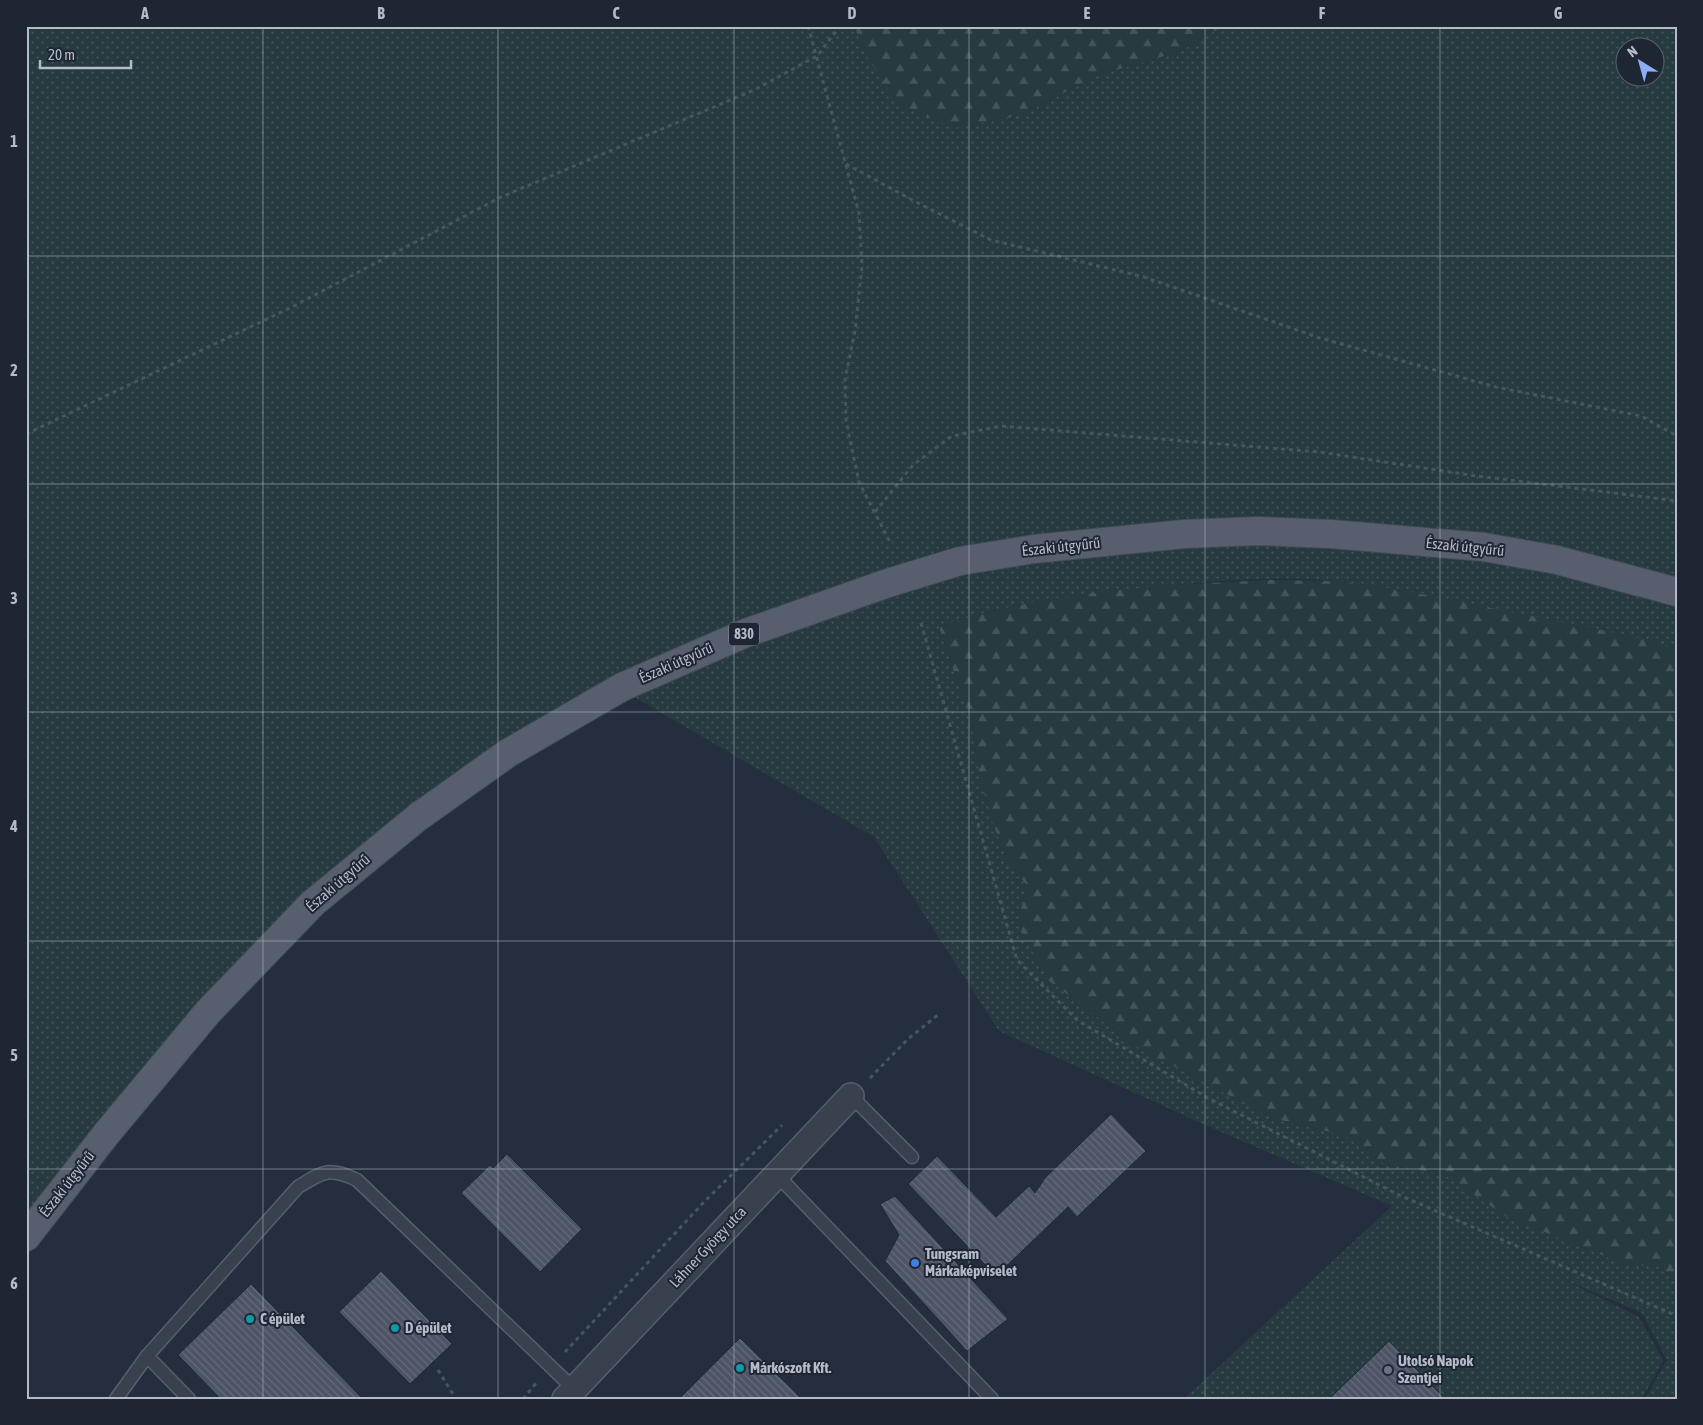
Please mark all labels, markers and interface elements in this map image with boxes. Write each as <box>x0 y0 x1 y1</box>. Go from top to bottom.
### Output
text: A <box>140 4 149 22</box>
text: B <box>377 4 385 22</box>
text: C <box>612 4 620 22</box>
text: D <box>848 4 857 22</box>
text: E <box>1084 4 1091 22</box>
text: F <box>1319 4 1326 22</box>
text: G <box>1554 4 1563 22</box>
scale bar <box>40 38 131 70</box>
north arrow <box>1616 38 1666 88</box>
text: N <box>1624 43 1640 60</box>
text: 20 m <box>48 46 75 63</box>
text: 1 <box>10 132 18 150</box>
text: 2 <box>10 361 18 379</box>
street label: Északi útgyűrű <box>1021 534 1101 559</box>
street label: Északi útgyűrű <box>1425 534 1505 559</box>
text: 3 <box>10 589 18 607</box>
road number: 830 <box>729 622 759 646</box>
street label: Északi útgyűrű <box>636 639 715 686</box>
text: 4 <box>9 817 18 835</box>
street label: Északi útgyűrű <box>302 850 373 915</box>
text: 5 <box>10 1046 18 1064</box>
street label: Északi útgyűrű <box>36 1147 98 1220</box>
street label: Láhner György utca <box>666 1203 749 1291</box>
place label: Tungsram Márkaképviselet <box>925 1245 1017 1279</box>
marker: Tungsram Márkaképviselet <box>909 1257 921 1269</box>
text: 6 <box>10 1274 18 1292</box>
place label: C épület <box>260 1310 306 1327</box>
marker: C épület <box>244 1313 256 1325</box>
place label: D épület <box>405 1319 452 1336</box>
marker: D épület <box>389 1322 401 1334</box>
place label: Utolsó Napok Szentjei <box>1398 1352 1473 1386</box>
place label: Márkószoft Kft. <box>750 1359 832 1376</box>
marker: Márkószoft Kft. <box>734 1362 746 1374</box>
marker: Utolsó Napok Szentjei <box>1382 1364 1394 1376</box>

